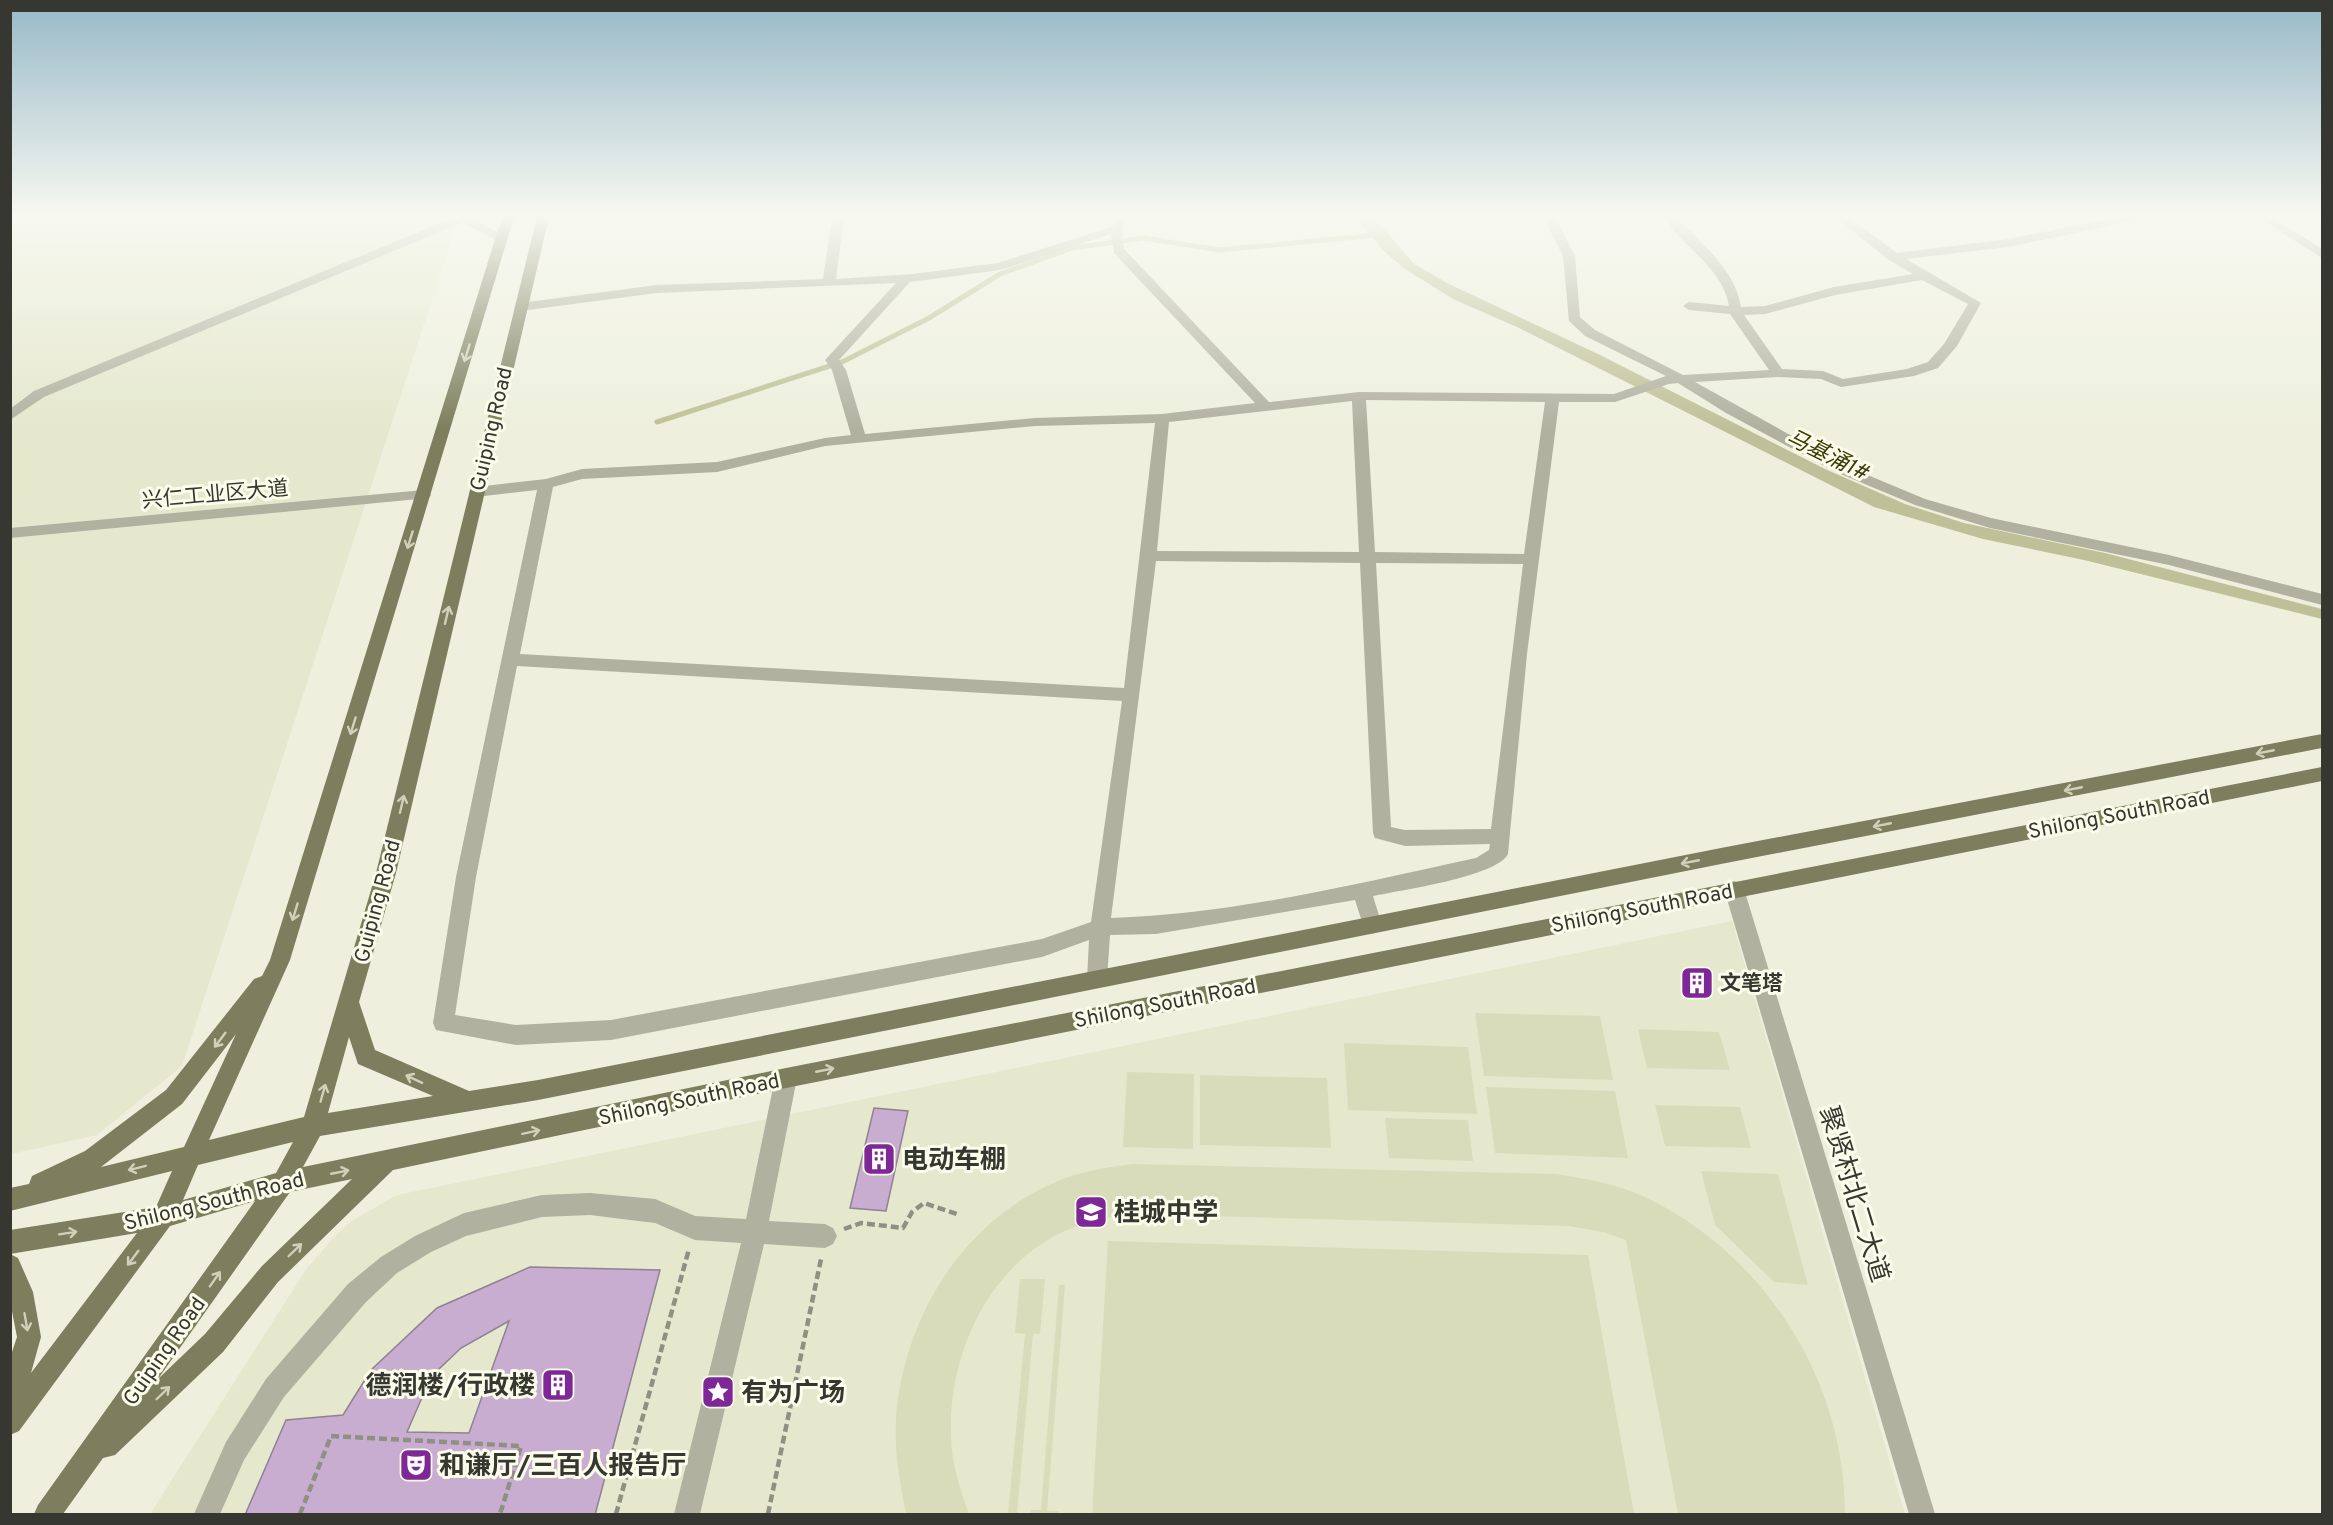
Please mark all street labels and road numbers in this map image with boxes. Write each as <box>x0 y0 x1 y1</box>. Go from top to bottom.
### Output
street label: Guiping Road <box>465 365 520 494</box>
street label: 兴仁工业区大道 <box>141 476 290 515</box>
street label: Shilong South Road <box>2026 785 2212 846</box>
street label: Guiping Road <box>349 837 408 966</box>
street label: Shilong South Road <box>1549 879 1735 940</box>
street label: Shilong South Road <box>1072 974 1258 1035</box>
street label: Shilong South Road <box>596 1068 782 1133</box>
street label: 聚贤村北二大道 <box>1810 1103 1895 1287</box>
street label: Shilong South Road <box>122 1167 307 1238</box>
street label: Guiping Road <box>118 1292 213 1411</box>

